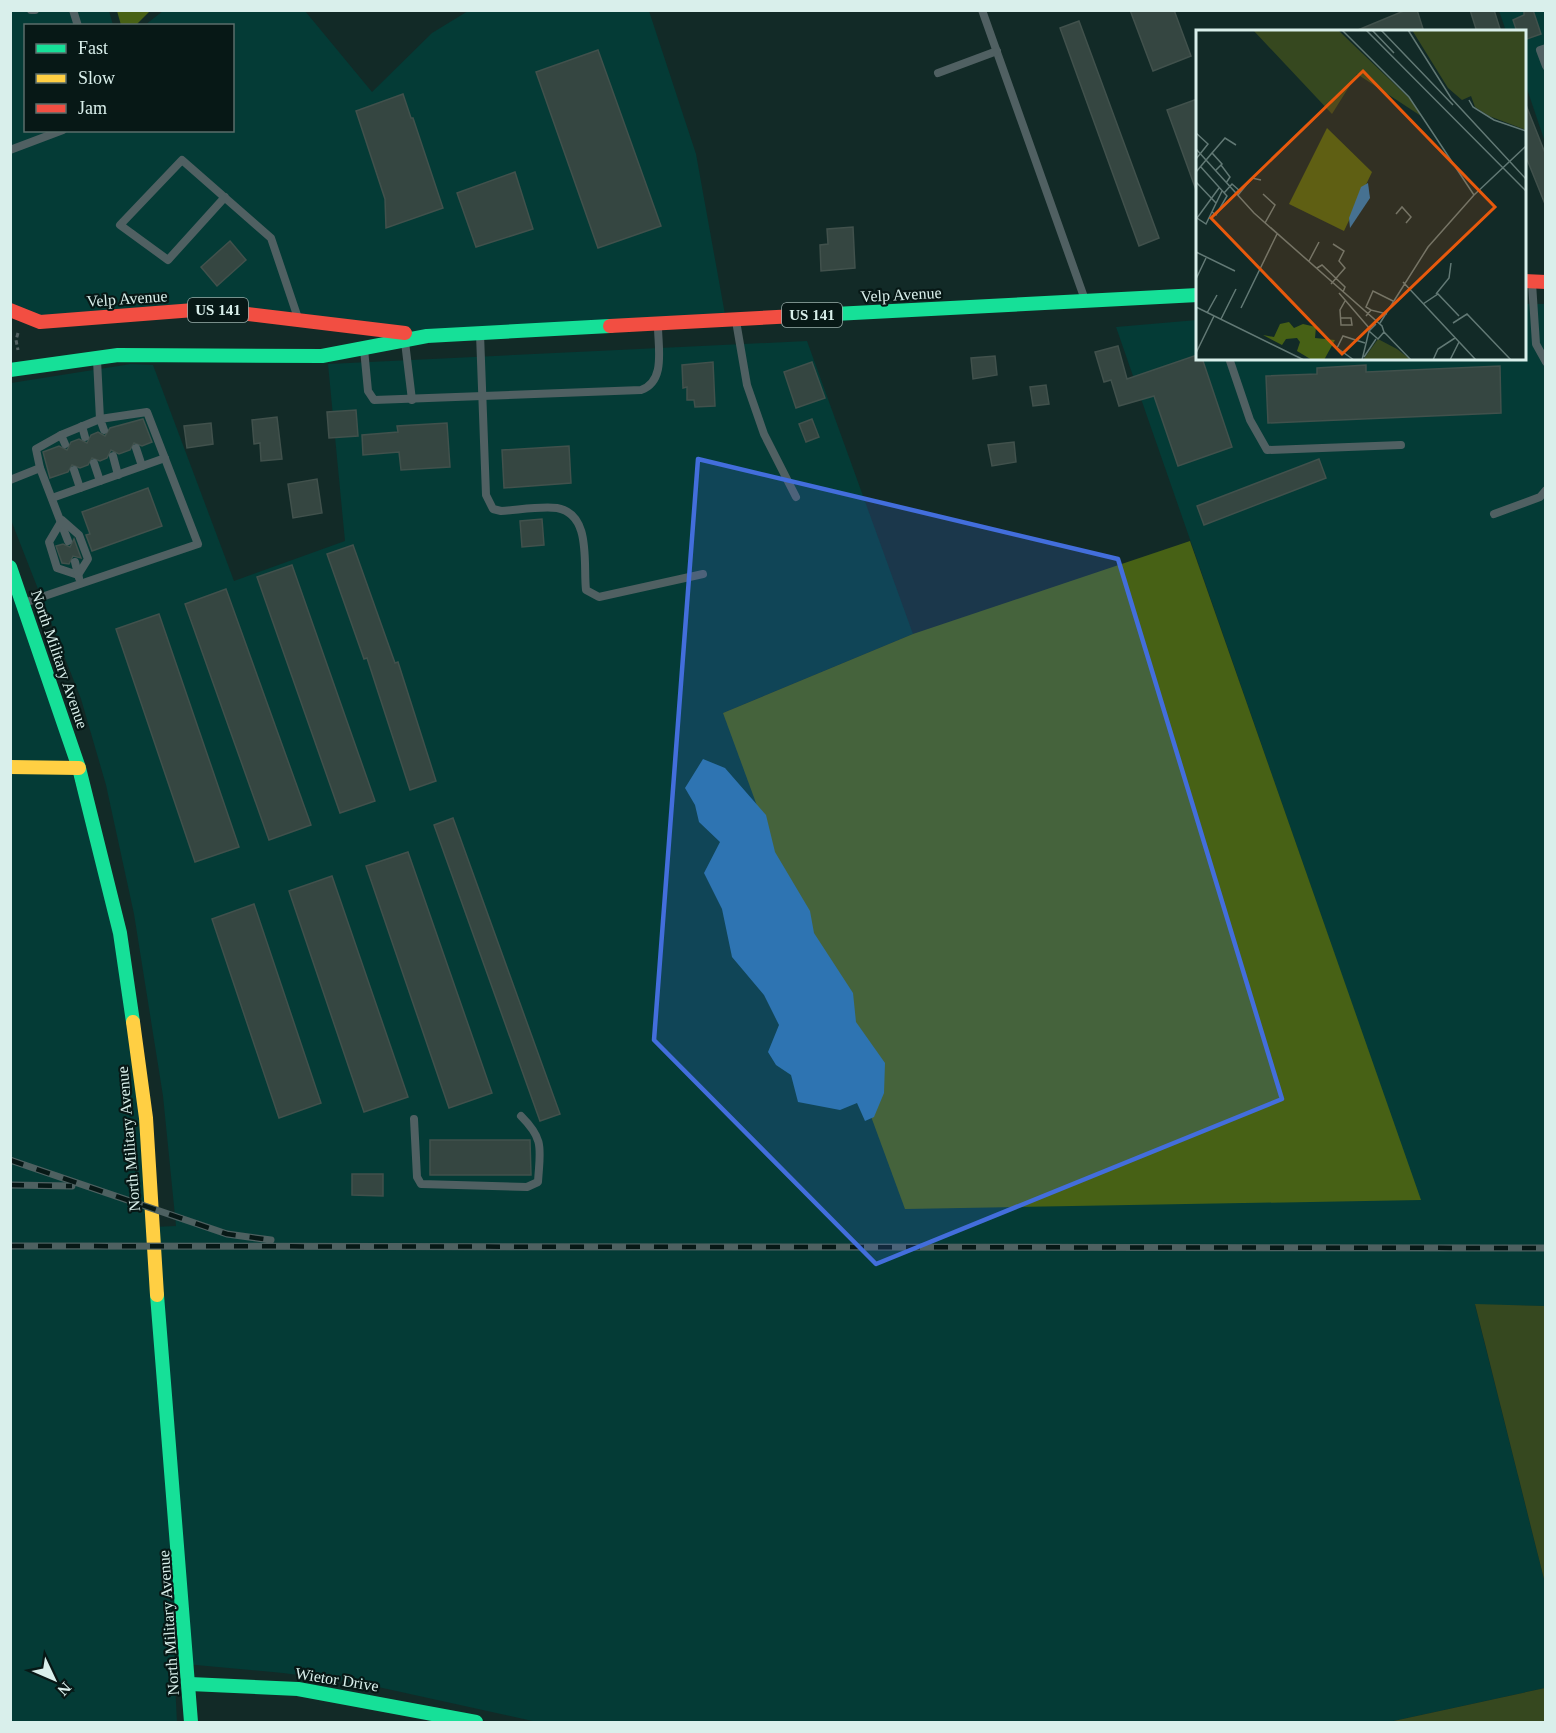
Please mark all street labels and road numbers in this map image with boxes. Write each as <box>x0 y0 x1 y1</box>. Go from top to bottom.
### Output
street label: Velp Avenue <box>860 284 942 306</box>
street label: Velp Avenue <box>86 287 168 311</box>
road number: US 141 <box>188 298 248 322</box>
road number: US 141 <box>782 303 842 327</box>
street label: North Military Avenue <box>27 588 91 731</box>
street label: North Military Avenue <box>114 1066 144 1212</box>
street label: North Military Avenue <box>155 1550 183 1696</box>
street label: Wietor Drive <box>294 1665 380 1694</box>

